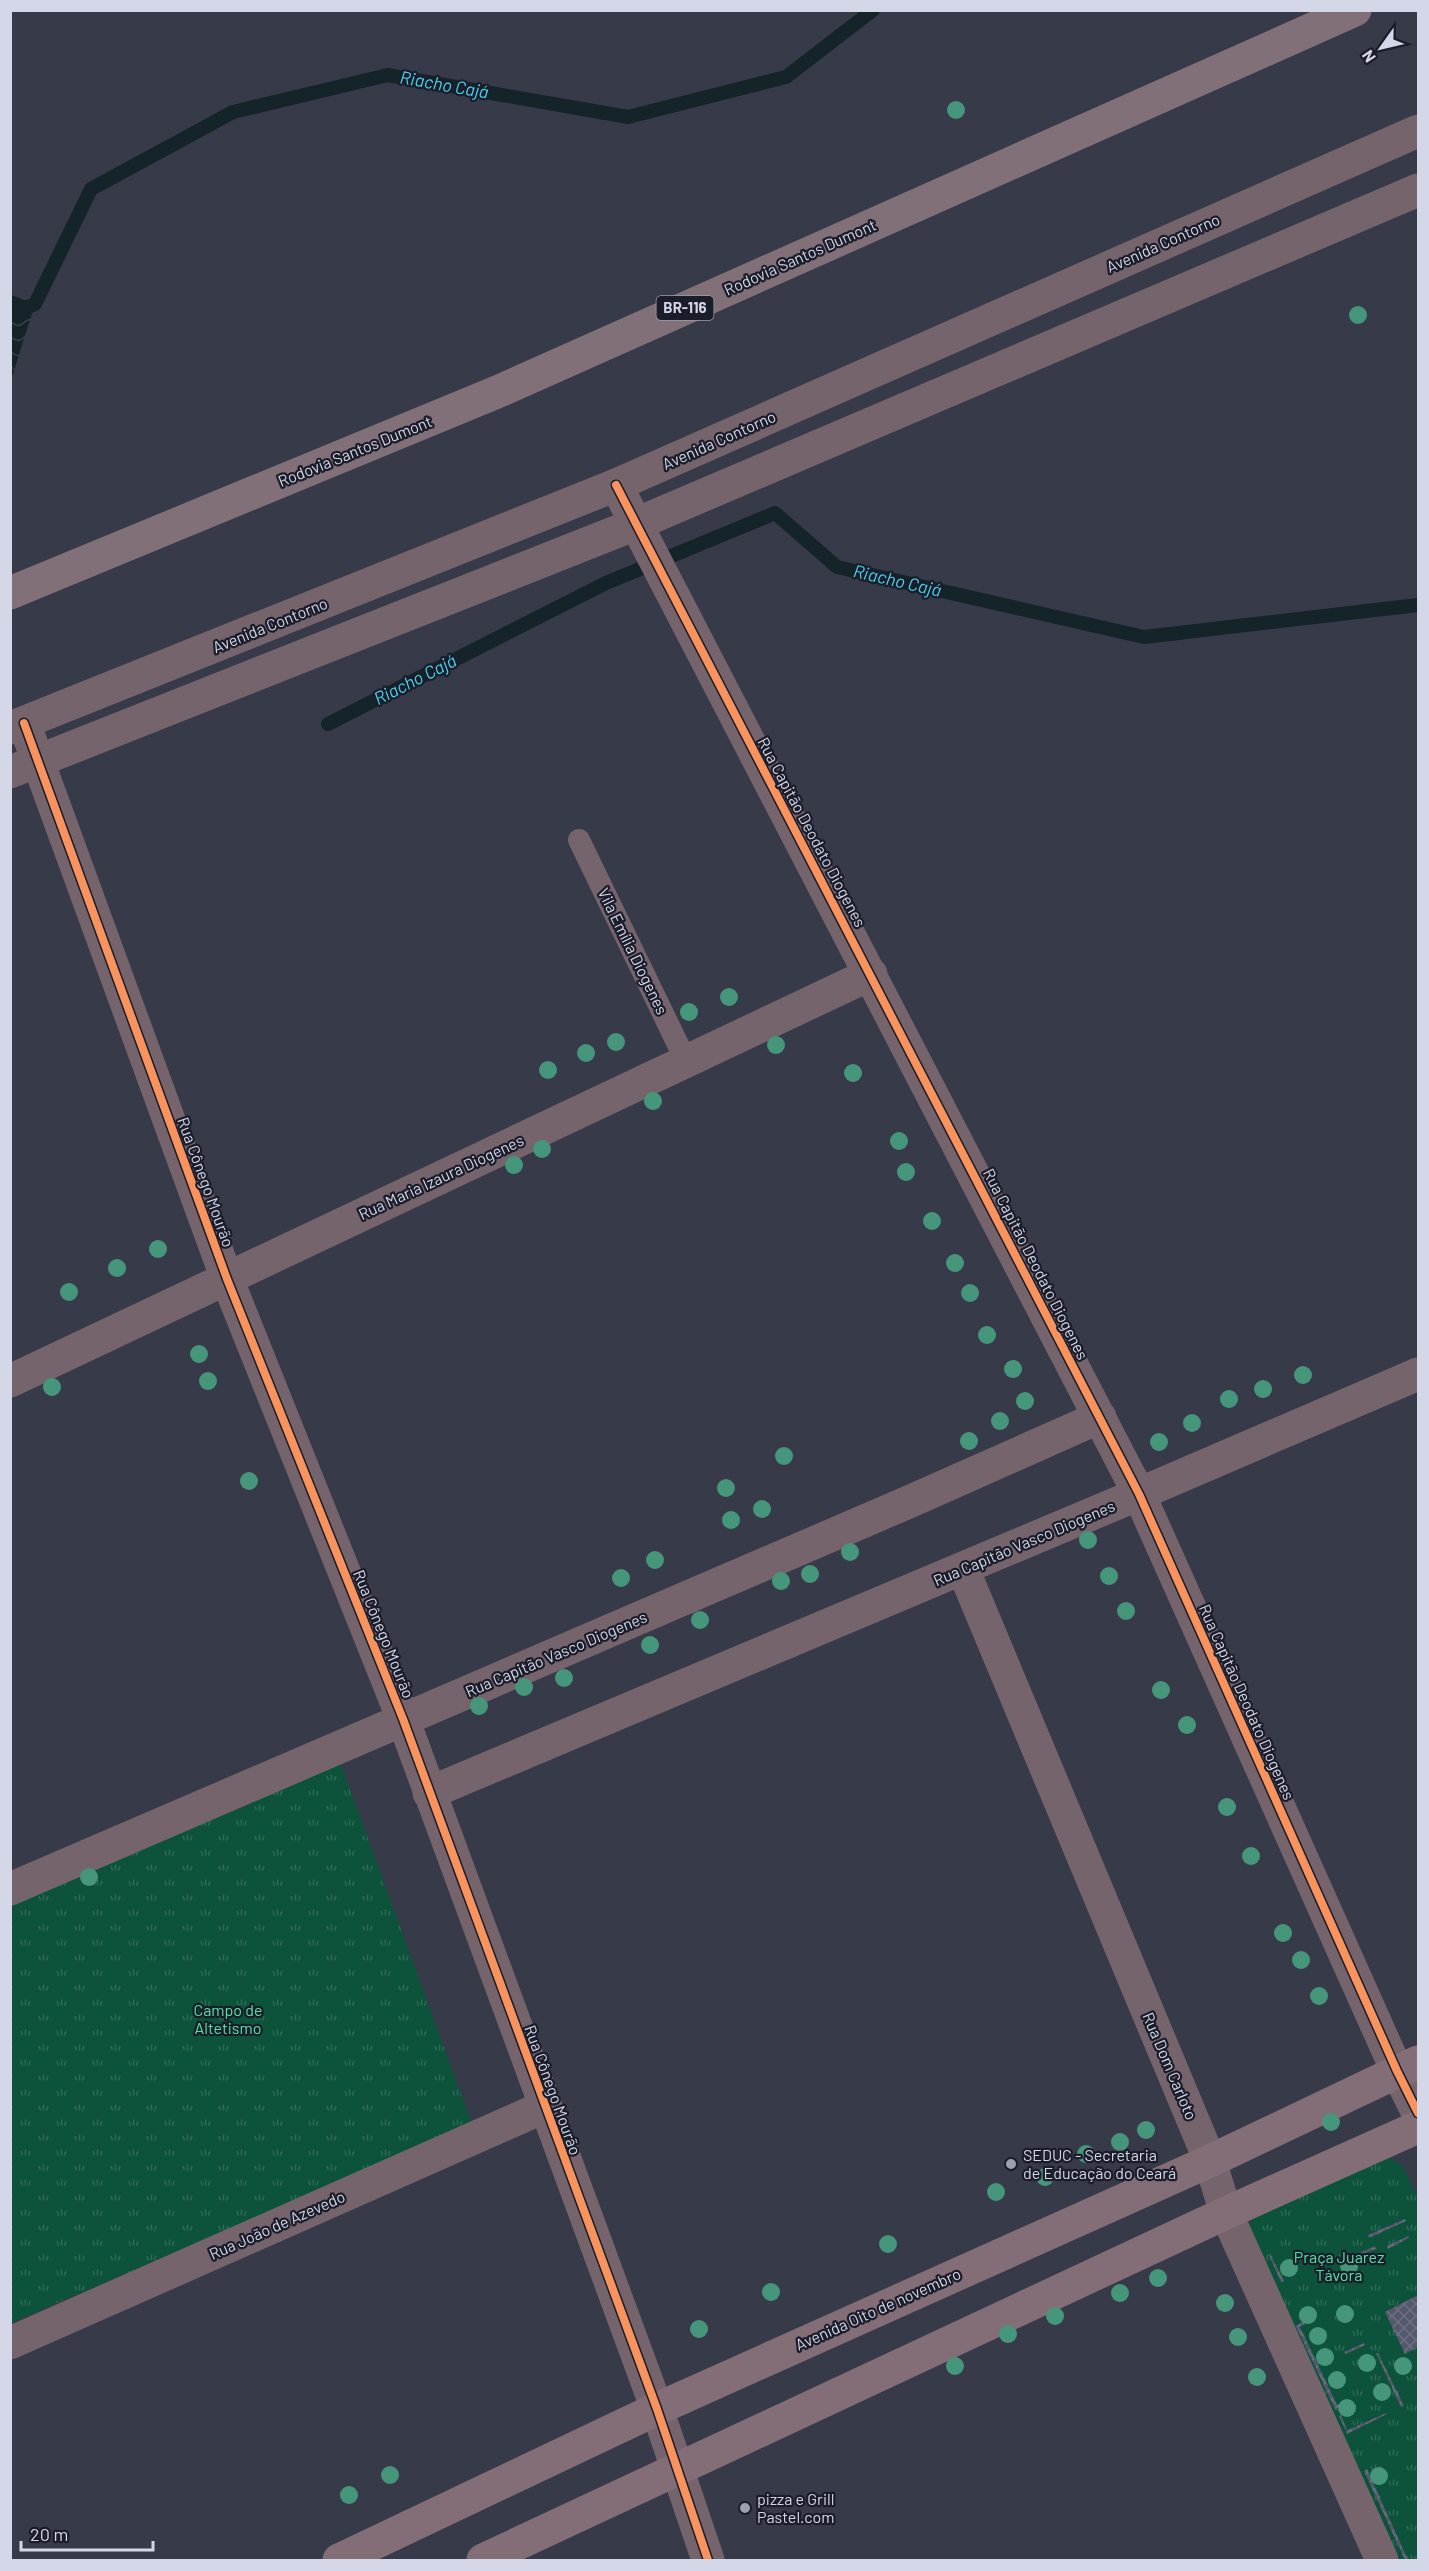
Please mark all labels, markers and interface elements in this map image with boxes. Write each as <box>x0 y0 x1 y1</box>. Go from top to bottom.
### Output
north arrow <box>1351 18 1411 78</box>
text: N <box>1357 47 1379 66</box>
water label: Riacho Cajá <box>398 65 490 103</box>
street label: Avenida Contorno <box>1103 209 1223 276</box>
street label: Rodovia Santos Dumont <box>721 214 879 299</box>
road number: BR-116 <box>656 296 714 320</box>
street label: Avenida Contorno <box>659 406 779 473</box>
street label: Rodovia Santos Dumont <box>275 411 435 490</box>
water label: Riacho Cajá <box>851 559 943 601</box>
street label: Avenida Contorno <box>210 593 330 656</box>
water label: Riacho Cajá <box>370 649 459 709</box>
street label: Rua Capitão Deodato Diogenes <box>754 734 871 930</box>
street label: Vila Emília Diogenes <box>595 884 672 1017</box>
street label: Rua Cônego Mourão <box>174 1114 239 1249</box>
street label: Rua Maria Izaura Diogenes <box>355 1130 526 1223</box>
street label: Rua Capitão Deodato Diogenes <box>980 1165 1093 1363</box>
street label: Rua Capitão Vasco Diogenes <box>930 1496 1117 1589</box>
street label: Rua Cônego Mourão <box>350 1567 419 1701</box>
street label: Rua Capitão Deodato Diogenes <box>1196 1601 1299 1803</box>
street label: Rua Capitão Vasco Diogenes <box>462 1607 649 1700</box>
park label: Campo de Altetismo <box>194 2000 262 2037</box>
street label: Rua Dom Carloto <box>1139 2009 1202 2122</box>
street label: Rua Cônego Mourão <box>521 2022 586 2157</box>
place label: SEDUC - Secretaria de Educação do Ceará <box>1023 2145 1176 2182</box>
marker: SEDUC - Secretaria de Educação do Ceará <box>1004 2157 1018 2171</box>
street label: Rua João de Azevedo <box>206 2186 348 2263</box>
park label: Praça Juarez Távora <box>1294 2247 1384 2284</box>
street label: Avenida Oito de novembro <box>792 2263 963 2354</box>
place label: pizza e Grill Pastel.com <box>757 2489 834 2526</box>
marker: pizza e Grill Pastel.com <box>738 2501 752 2515</box>
scale bar <box>21 2514 153 2552</box>
text: 20 m <box>30 2523 68 2545</box>

